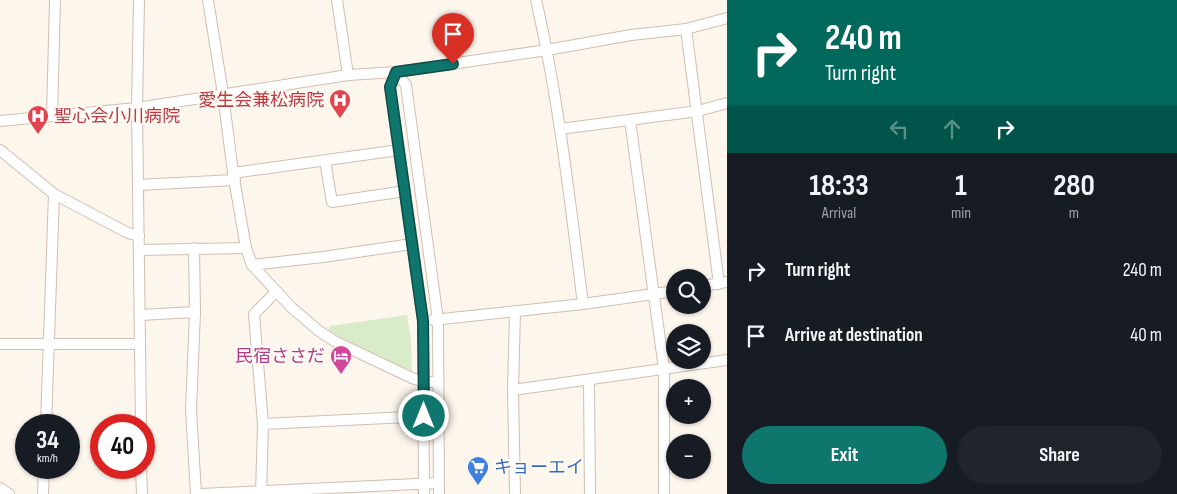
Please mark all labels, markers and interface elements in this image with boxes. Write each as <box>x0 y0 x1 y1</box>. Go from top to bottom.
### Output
pin <box>432 13 474 64</box>
text: 240 m <box>825 17 902 60</box>
icon: arrive <box>439 20 467 48</box>
icon: right <box>742 20 807 85</box>
text: Turn right <box>825 60 896 87</box>
hospital icon: 愛生会兼松病院 <box>328 88 352 119</box>
place label: 愛生会兼松病院 <box>198 90 324 111</box>
hospital icon: 聖心会小川病院 <box>26 104 50 135</box>
place label: 聖心会小川病院 <box>54 106 180 127</box>
icon: left <box>885 115 913 143</box>
icon: ahead <box>938 115 966 143</box>
icon: right <box>991 115 1019 143</box>
text: 18:33 <box>809 168 869 204</box>
text: 1 <box>955 168 967 204</box>
text: 280 <box>1053 168 1095 204</box>
text: Arrival <box>822 204 856 223</box>
text: min <box>951 204 971 223</box>
text: m <box>1069 204 1079 223</box>
icon: right <box>742 257 770 285</box>
text: Turn right <box>785 259 850 282</box>
text: 240 m <box>1123 259 1162 282</box>
map controls <box>666 269 711 479</box>
button: search <box>666 269 711 314</box>
icon: arrive <box>742 322 770 350</box>
button: layers <box>666 324 711 369</box>
text: Arrive at destination <box>785 324 923 347</box>
text: 40 m <box>1130 324 1162 347</box>
hotel icon: 民宿ささだ <box>329 344 353 375</box>
place label: 民宿ささだ <box>235 346 325 367</box>
button: + <box>666 379 711 424</box>
position arrow <box>397 389 449 441</box>
speed limit sign: 40 <box>90 414 155 479</box>
text: 34 <box>36 425 59 456</box>
button: Exit <box>742 426 947 484</box>
button: Share <box>957 426 1162 484</box>
button: − <box>666 434 711 479</box>
text: km/h <box>37 451 58 466</box>
supermarket icon: キョーエイ <box>466 455 490 486</box>
place label: キョーエイ <box>494 457 584 478</box>

